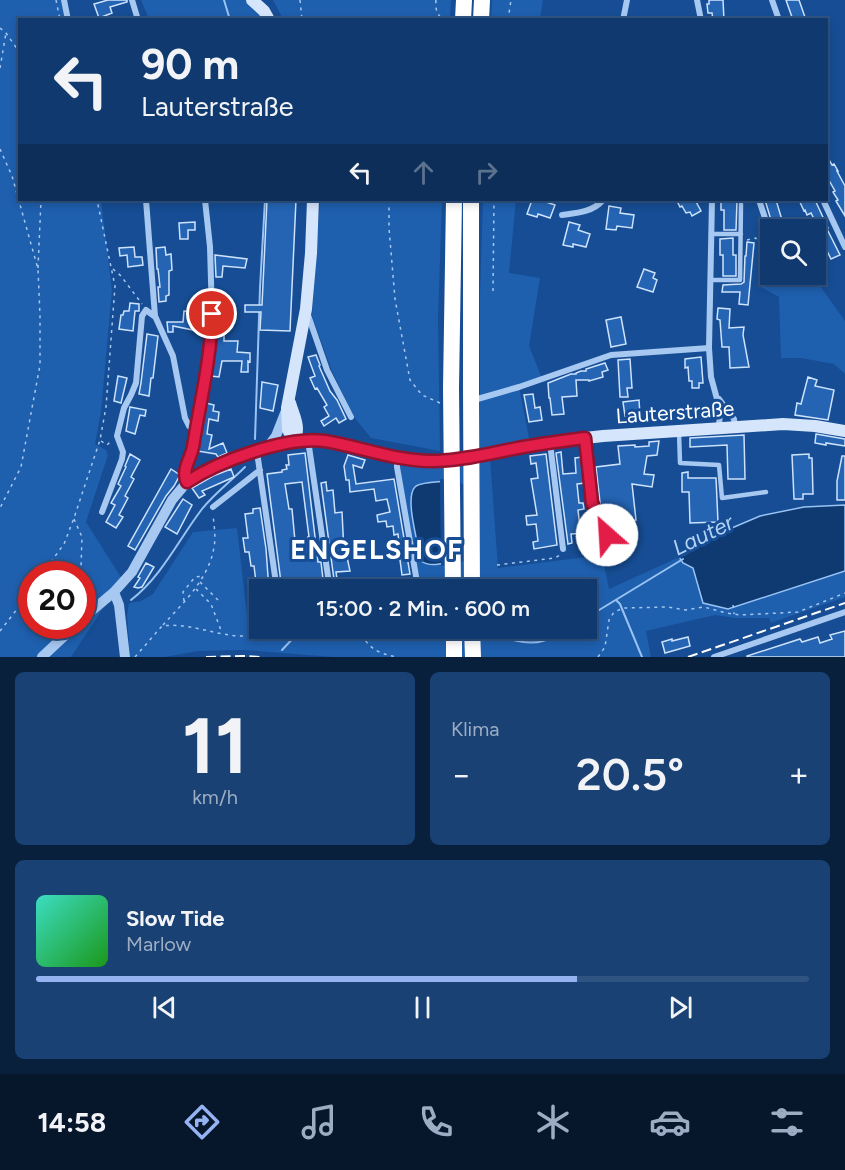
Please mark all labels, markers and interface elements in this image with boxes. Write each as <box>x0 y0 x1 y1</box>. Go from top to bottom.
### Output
text: 90 m <box>141 39 239 90</box>
icon: left <box>42 42 120 120</box>
text: Lauterstraße <box>141 90 294 123</box>
icon: left <box>344 156 377 189</box>
icon: ahead <box>407 156 440 189</box>
icon: right <box>470 156 503 189</box>
map controls <box>760 219 826 285</box>
button: search <box>760 219 826 285</box>
pin <box>186 288 237 339</box>
icon: arrive <box>195 297 228 330</box>
street label: Lauterstraße <box>615 395 735 429</box>
position arrow <box>575 503 639 567</box>
water label: Lauter <box>668 508 739 561</box>
district label: ENGELSHOF <box>290 533 464 566</box>
speed limit sign: 20 <box>18 561 96 639</box>
text: 15:00 · 2 Min. · 600 m <box>316 595 530 622</box>
text: 11 <box>182 699 248 793</box>
text: Klima <box>451 717 499 741</box>
text: 20.5° <box>576 747 684 801</box>
text: − <box>451 755 472 794</box>
text: + <box>788 755 809 794</box>
text: km/h <box>192 785 238 809</box>
text: Slow Tide <box>126 905 225 932</box>
text: Marlow <box>126 932 191 956</box>
icon: previous <box>148 991 181 1024</box>
icon: pause <box>406 991 439 1024</box>
icon: next <box>664 991 697 1024</box>
icon: directions <box>181 1101 223 1143</box>
icon: music <box>298 1101 340 1143</box>
icon: phone <box>415 1101 457 1143</box>
icon: climate <box>532 1101 574 1143</box>
icon: car <box>649 1101 691 1143</box>
icon: filters <box>766 1101 808 1143</box>
text: 14:58 <box>37 1106 106 1139</box>

